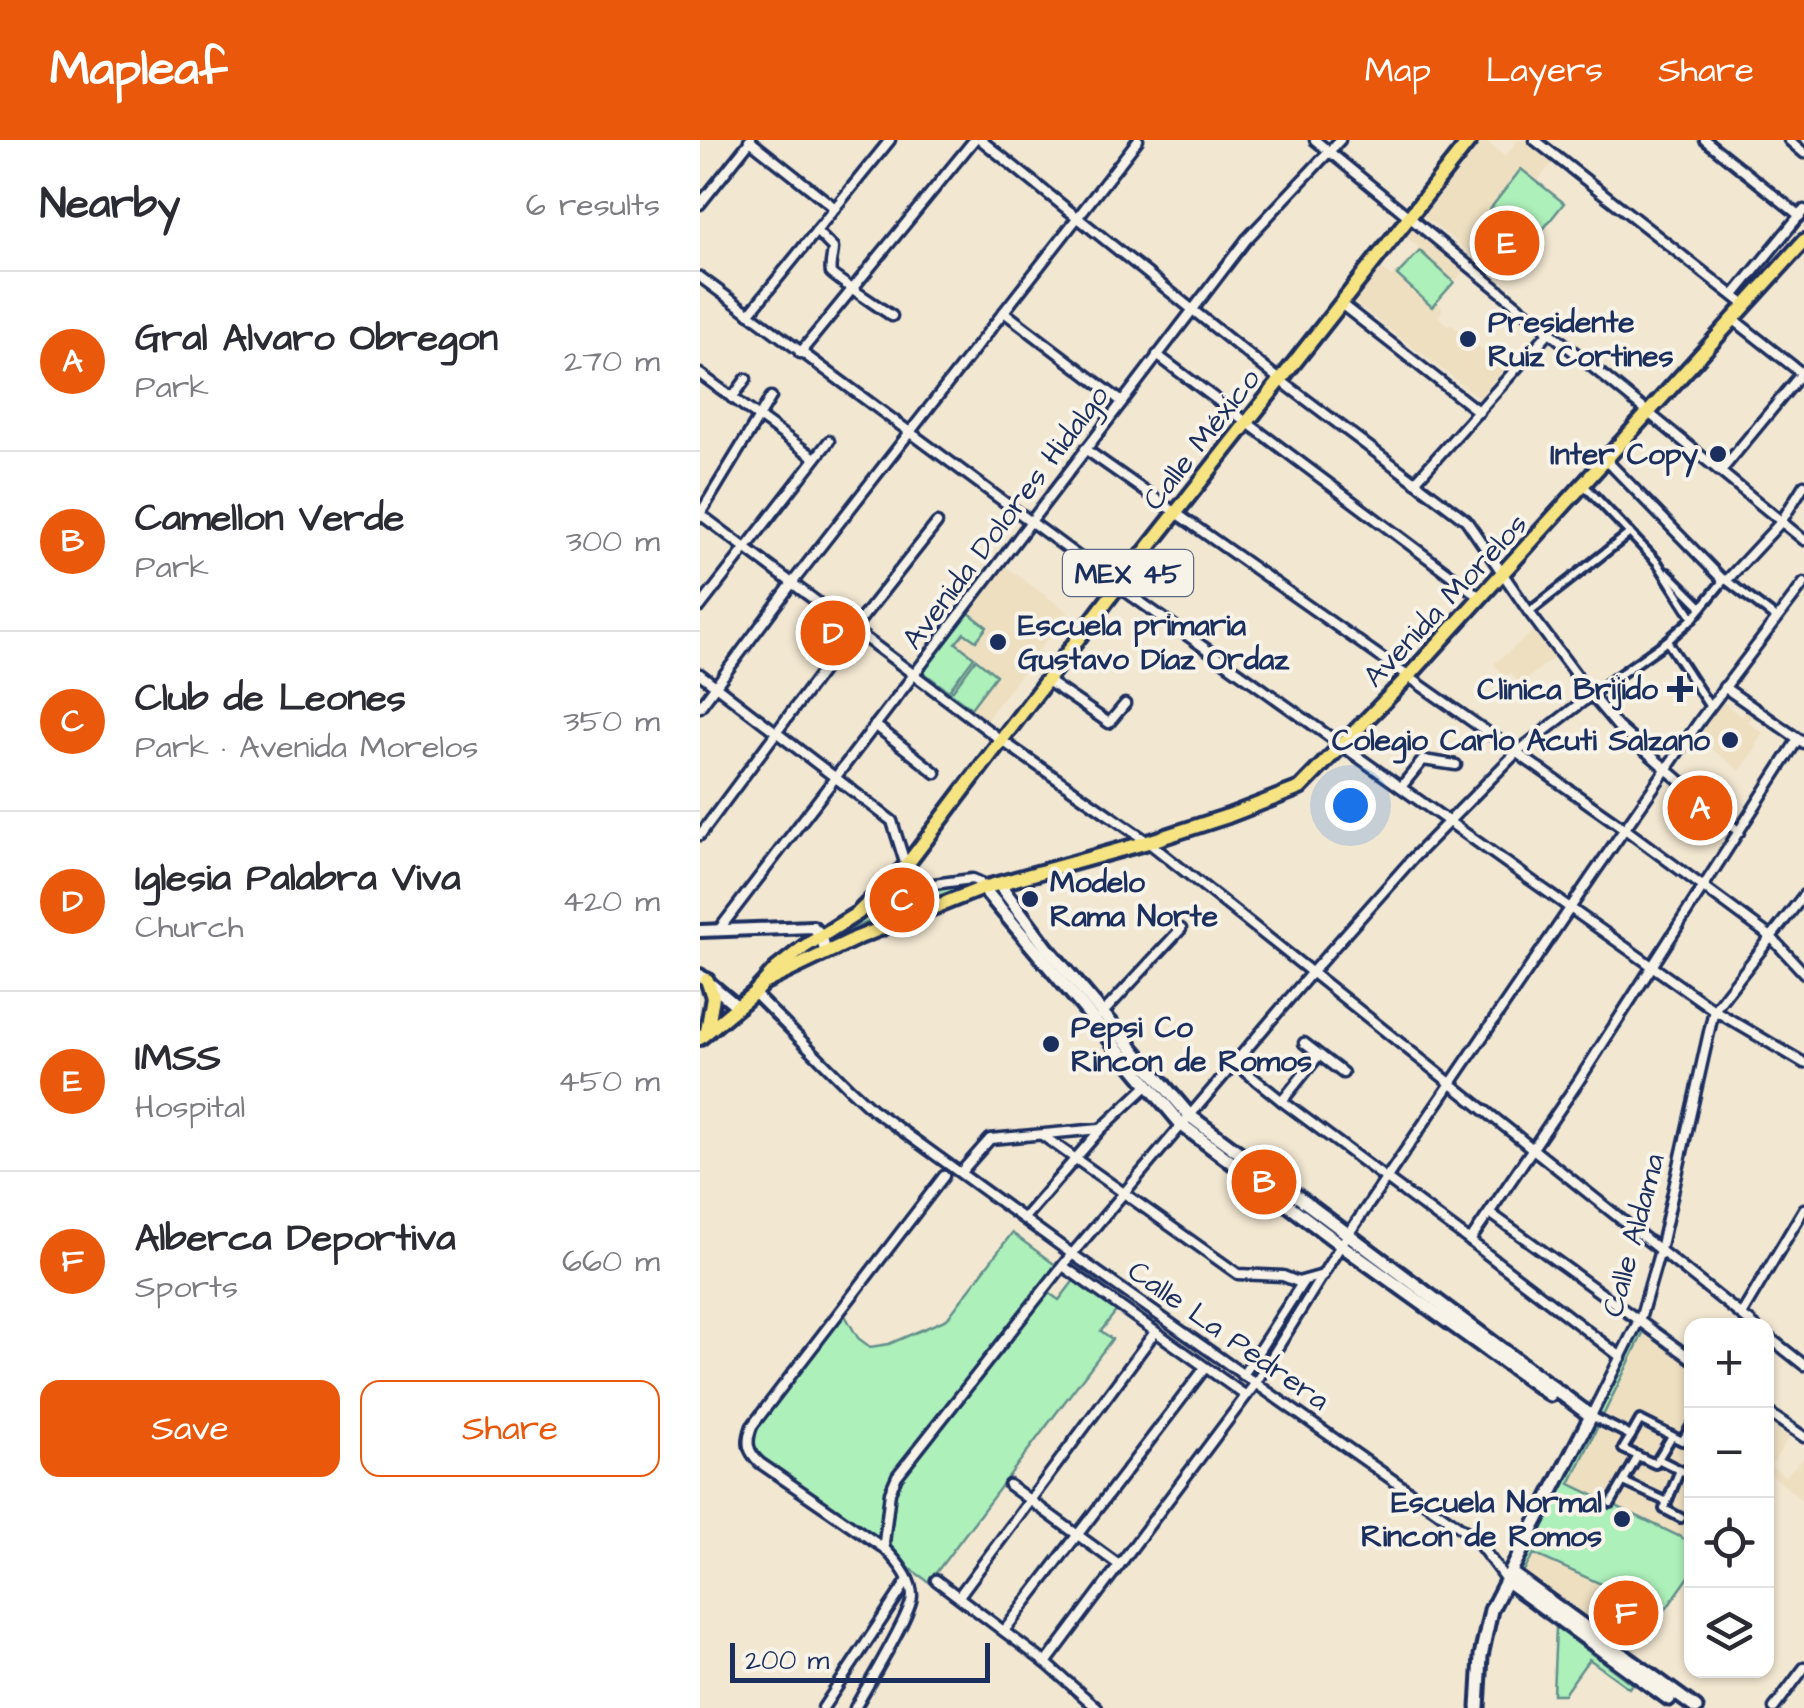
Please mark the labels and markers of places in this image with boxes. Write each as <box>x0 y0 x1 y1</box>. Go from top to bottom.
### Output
pin: E <box>1474 206 1540 280</box>
place label: Presidente Ruiz Cortines <box>1488 302 1674 378</box>
marker: Presidente Ruiz Cortines <box>1457 328 1479 350</box>
place label: Inter Copy <box>1550 434 1699 478</box>
marker: Inter Copy <box>1707 443 1729 465</box>
pin: D <box>800 596 866 670</box>
place label: Escuela primaria Gustavo Díaz Ordaz <box>1018 605 1290 681</box>
marker: Escuela primaria Gustavo Díaz Ordaz <box>987 631 1009 653</box>
place label: Clinica Brijido <box>1477 669 1658 711</box>
marker: Clinica Brijido <box>1667 676 1693 702</box>
place label: Colegio Carlo Acuti Salzano <box>1332 720 1710 764</box>
marker: Colegio Carlo Acuti Salzano <box>1719 729 1741 751</box>
pin: A <box>1668 770 1732 846</box>
pin: C <box>870 862 934 938</box>
place label: Modelo Rama Norte <box>1050 862 1218 938</box>
marker: Modelo Rama Norte <box>1019 888 1041 910</box>
place label: Pepsi Co Rincon de Romos <box>1071 1007 1312 1083</box>
marker: Pepsi Co Rincon de Romos <box>1040 1033 1062 1055</box>
pin: B <box>1232 1144 1296 1220</box>
place label: Escuela Normal Rincon de Romos <box>1361 1482 1602 1558</box>
marker: Escuela Normal Rincon de Romos <box>1611 1508 1633 1530</box>
pin: F <box>1594 1576 1658 1650</box>

